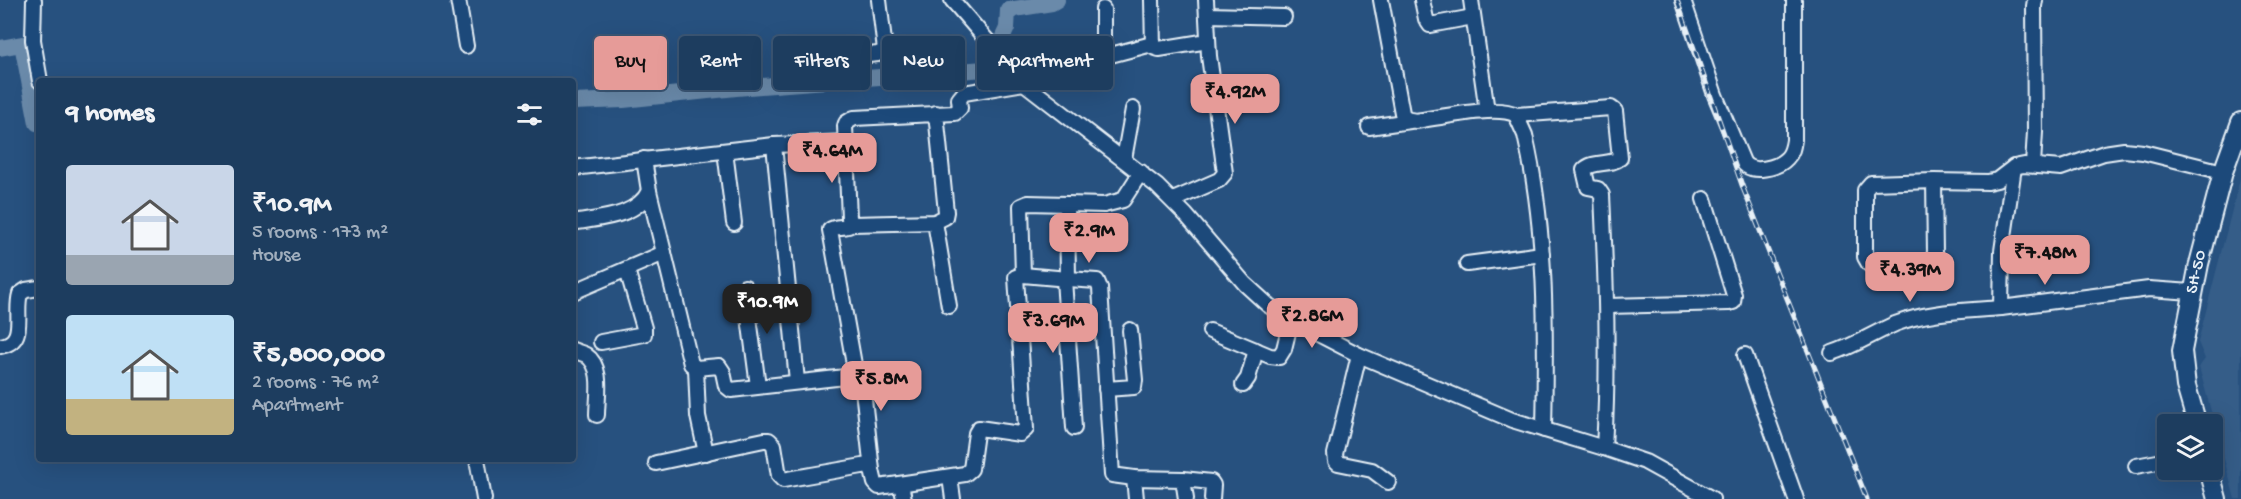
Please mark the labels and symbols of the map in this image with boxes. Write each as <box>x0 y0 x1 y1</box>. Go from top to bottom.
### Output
pin: ₹4.92M <box>1186 74 1284 125</box>
pin: ₹4.64M <box>783 133 881 184</box>
pin: ₹2.9M <box>1047 213 1131 264</box>
pin: ₹7.48M <box>1996 235 2094 286</box>
street label: SH-50 <box>2182 248 2212 296</box>
pin: ₹4.39M <box>1861 252 1959 303</box>
pin: ₹10.9M <box>718 284 816 335</box>
pin: ₹2.86M <box>1263 298 1361 349</box>
pin: ₹3.69M <box>1004 303 1102 354</box>
pin: ₹5.8M <box>839 361 923 412</box>

